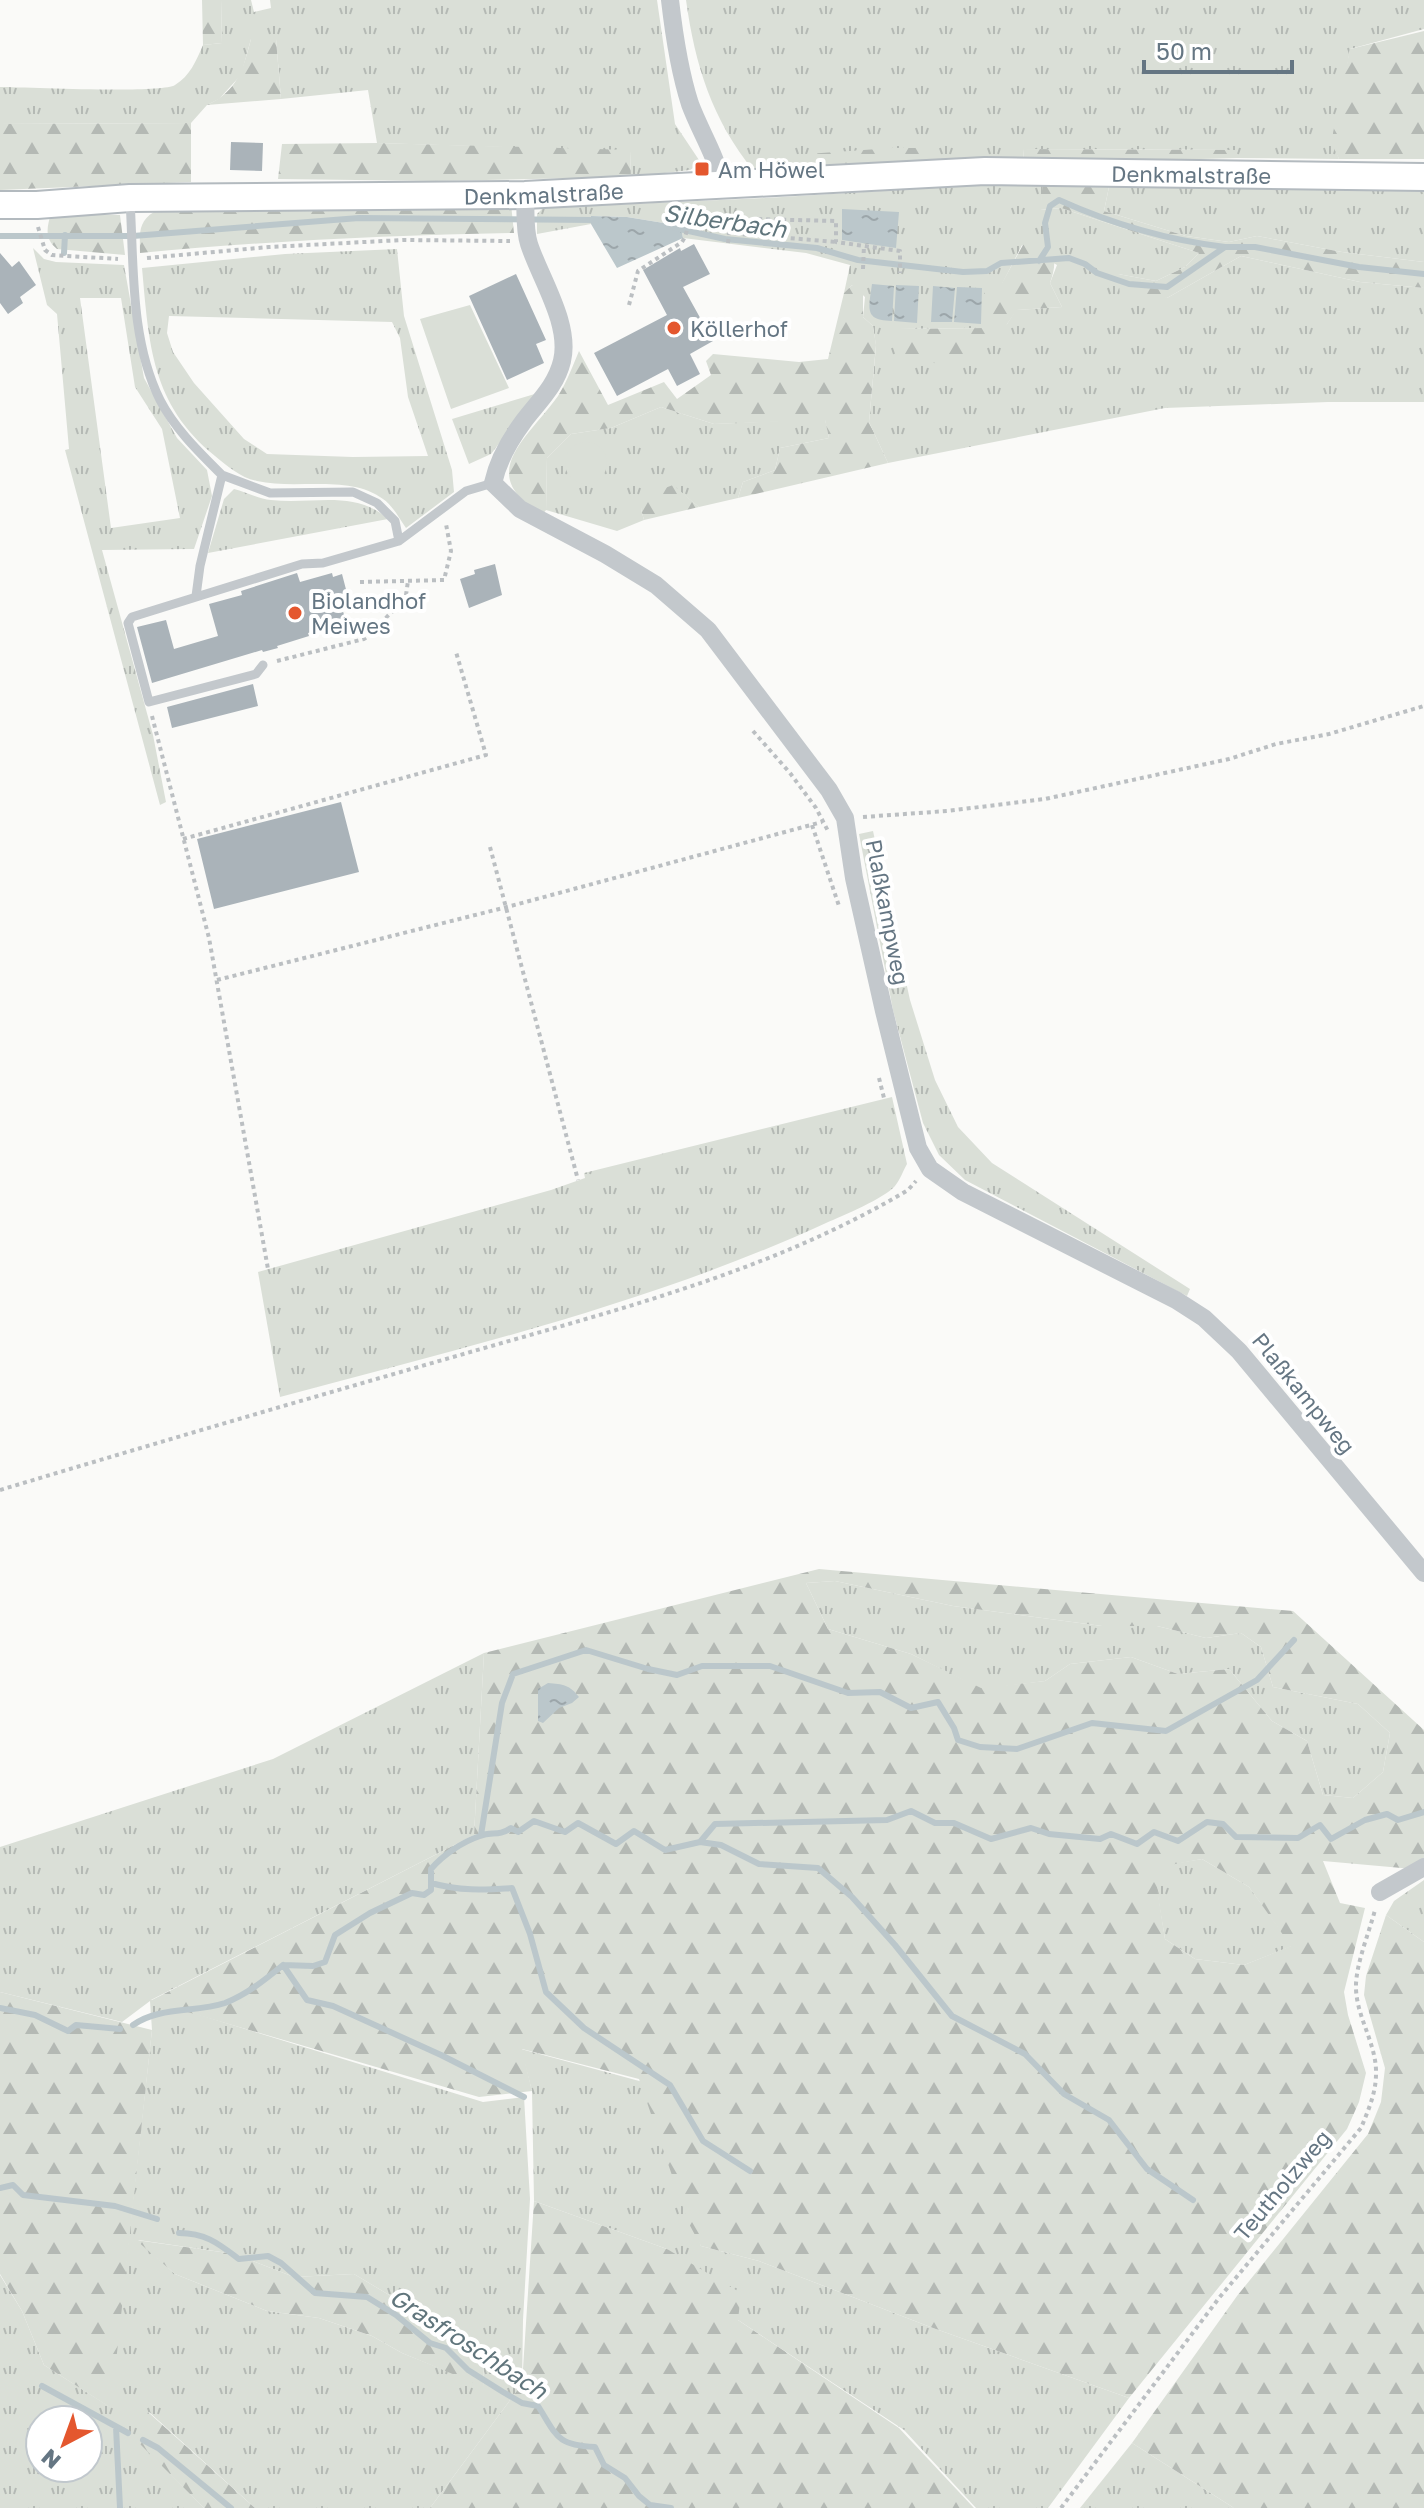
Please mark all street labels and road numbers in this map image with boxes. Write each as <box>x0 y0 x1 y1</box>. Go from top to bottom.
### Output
street label: Denkmalstraße <box>1111 159 1271 188</box>
street label: Denkmalstraße <box>464 176 624 209</box>
street label: Plaßkampweg <box>861 837 915 987</box>
street label: Plaßkampweg <box>1247 1327 1361 1459</box>
street label: Teutholzweg <box>1228 2124 1336 2246</box>

